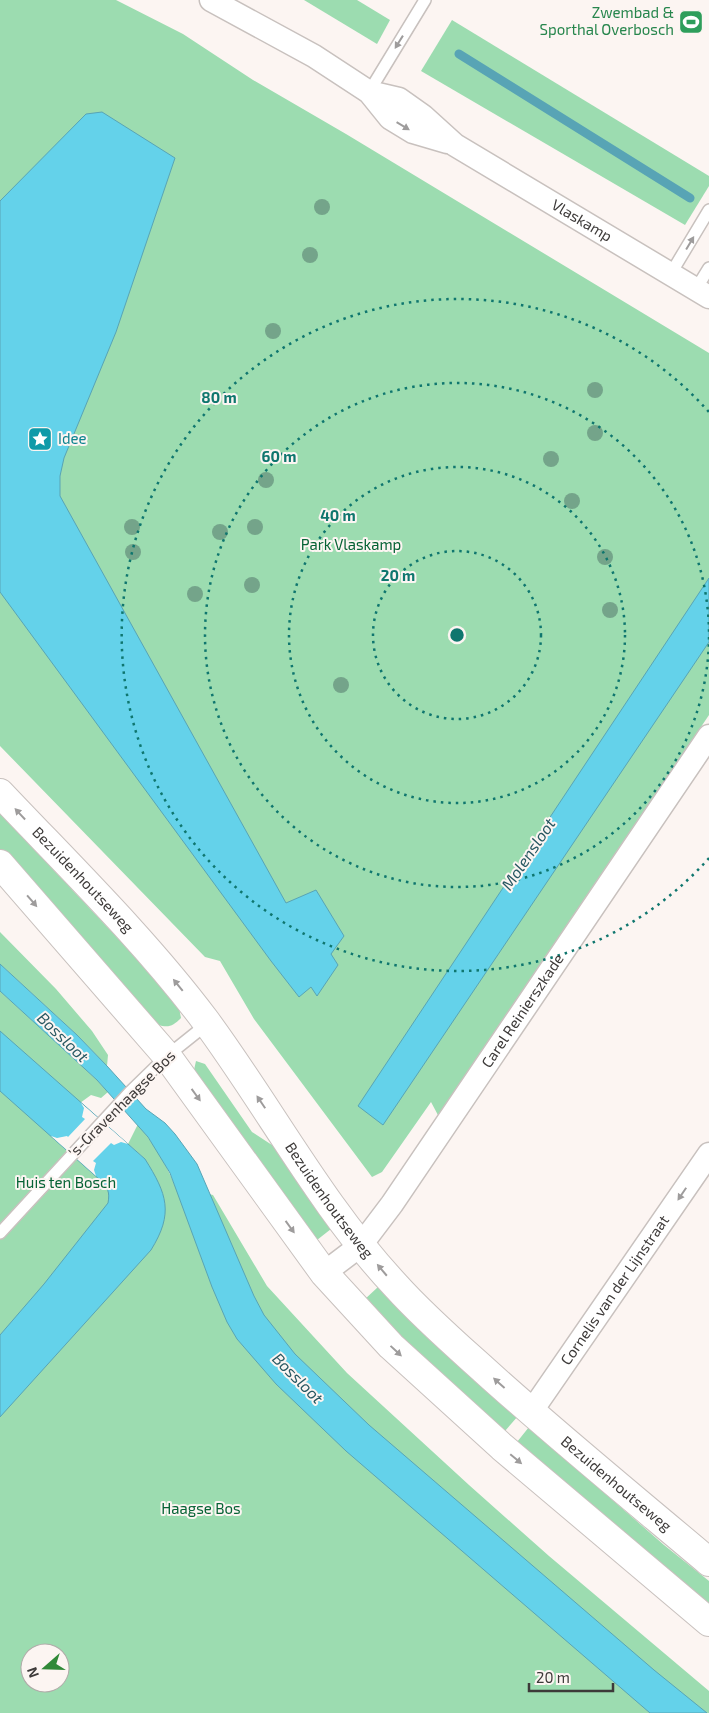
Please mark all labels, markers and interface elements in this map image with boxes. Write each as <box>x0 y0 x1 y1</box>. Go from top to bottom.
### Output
place label: Zwembad & Sporthal Overbosch <box>540 3 674 38</box>
sports icon: Zwembad & Sporthal Overbosch <box>678 9 704 35</box>
one-way arrow <box>395 35 404 48</box>
one-way arrow <box>396 121 409 130</box>
street label: Vlaskamp <box>549 195 616 245</box>
one-way arrow <box>685 236 694 249</box>
text: 80 m <box>201 388 237 406</box>
place icon: Idee <box>27 426 53 452</box>
place label: Idee <box>58 429 87 447</box>
text: 60 m <box>262 447 296 465</box>
text: 40 m <box>320 506 356 524</box>
park label: Park Vlaskamp <box>301 535 401 553</box>
text: 20 m <box>381 566 415 584</box>
centre of rings <box>448 626 466 644</box>
one-way arrow <box>14 808 26 820</box>
water label: Molensloot <box>497 813 559 893</box>
street label: Bezuidenhoutseweg <box>29 823 138 936</box>
one-way arrow <box>26 894 38 906</box>
street label: Carel Reinierszkade <box>477 950 567 1071</box>
one-way arrow <box>172 979 183 992</box>
water label: Bossloot <box>34 1008 94 1066</box>
street label: 's-Gravenhaagse Bos <box>64 1046 179 1161</box>
one-way arrow <box>191 1088 201 1102</box>
one-way arrow <box>256 1096 266 1109</box>
street label: Bezuidenhoutseweg <box>282 1138 378 1262</box>
park label: Huis ten Bosch <box>16 1173 116 1191</box>
one-way arrow <box>677 1187 687 1201</box>
street label: Cornelis van der Lijnstraat <box>556 1211 672 1368</box>
one-way arrow <box>285 1220 295 1234</box>
one-way arrow <box>376 1264 387 1277</box>
one-way arrow <box>389 1345 401 1357</box>
water label: Bossloot <box>269 1348 328 1408</box>
one-way arrow <box>493 1377 505 1389</box>
street label: Bezuidenhoutseweg <box>558 1432 676 1535</box>
one-way arrow <box>510 1454 523 1465</box>
park label: Haagse Bos <box>161 1499 241 1517</box>
north arrow <box>20 1643 70 1693</box>
scale bar <box>529 1660 613 1692</box>
text: N <box>23 1665 42 1680</box>
text: 20 m <box>536 1668 570 1686</box>

